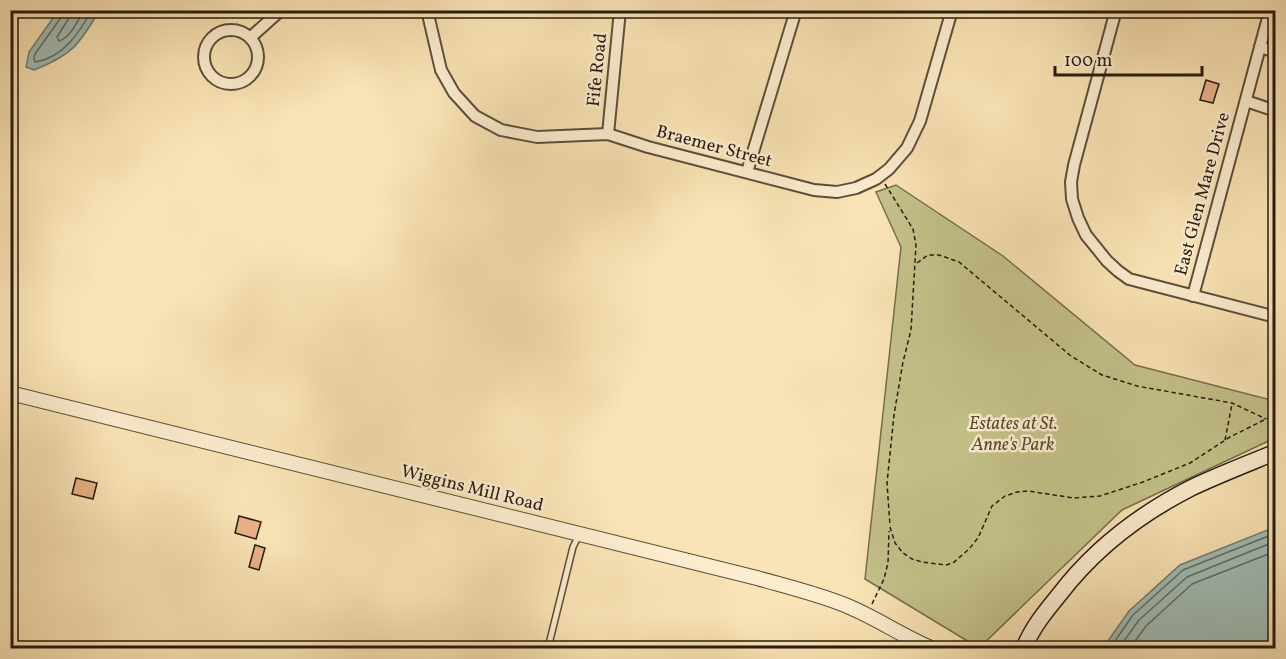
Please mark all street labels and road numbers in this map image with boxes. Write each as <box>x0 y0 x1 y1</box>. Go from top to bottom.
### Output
street label: Fife Road <box>582 32 614 108</box>
street label: East Glen Mare Drive <box>1169 110 1237 278</box>
street label: Braemer Street <box>653 120 775 174</box>
street label: Wiggins Mill Road <box>398 459 546 519</box>

